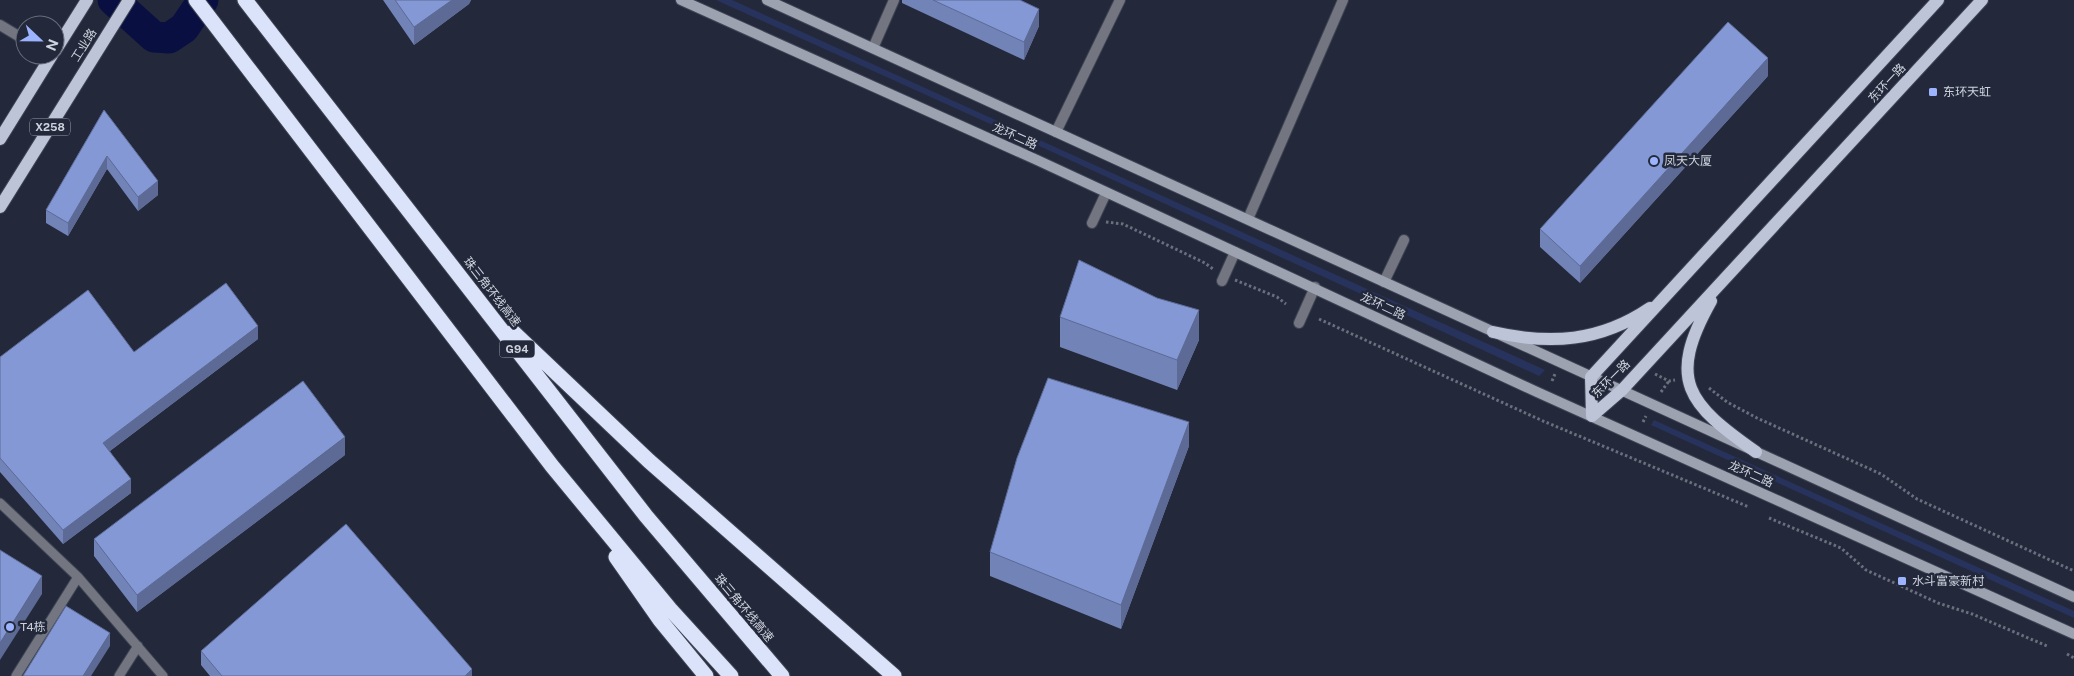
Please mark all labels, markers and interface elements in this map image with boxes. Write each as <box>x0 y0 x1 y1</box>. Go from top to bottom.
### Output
north arrow <box>15 15 65 65</box>
street label: 工业路 <box>69 26 99 64</box>
text: N <box>43 37 62 53</box>
street label: 东环一路 <box>1866 61 1908 105</box>
place label: 东环天虹 <box>1943 85 1991 99</box>
marker: 东环天虹 <box>1927 86 1939 98</box>
road number: X258 <box>30 118 70 136</box>
street label: 龙环二路 <box>990 120 1040 152</box>
place label: 凤天大厦 <box>1664 154 1712 168</box>
marker: 凤天大厦 <box>1648 155 1660 167</box>
street label: 珠三角环线高速 <box>461 255 523 329</box>
street label: 龙环二路 <box>1358 290 1408 322</box>
road number: G94 <box>500 340 534 358</box>
street label: 东环一路 <box>1589 357 1633 401</box>
street label: 龙环二路 <box>1726 458 1776 490</box>
street label: 珠三角环线高速 <box>712 571 776 645</box>
place label: 水斗富豪新村 <box>1912 574 1985 588</box>
marker: 水斗富豪新村 <box>1896 575 1908 587</box>
place label: T4栋 <box>20 620 46 634</box>
marker: T4栋 <box>4 621 16 633</box>

